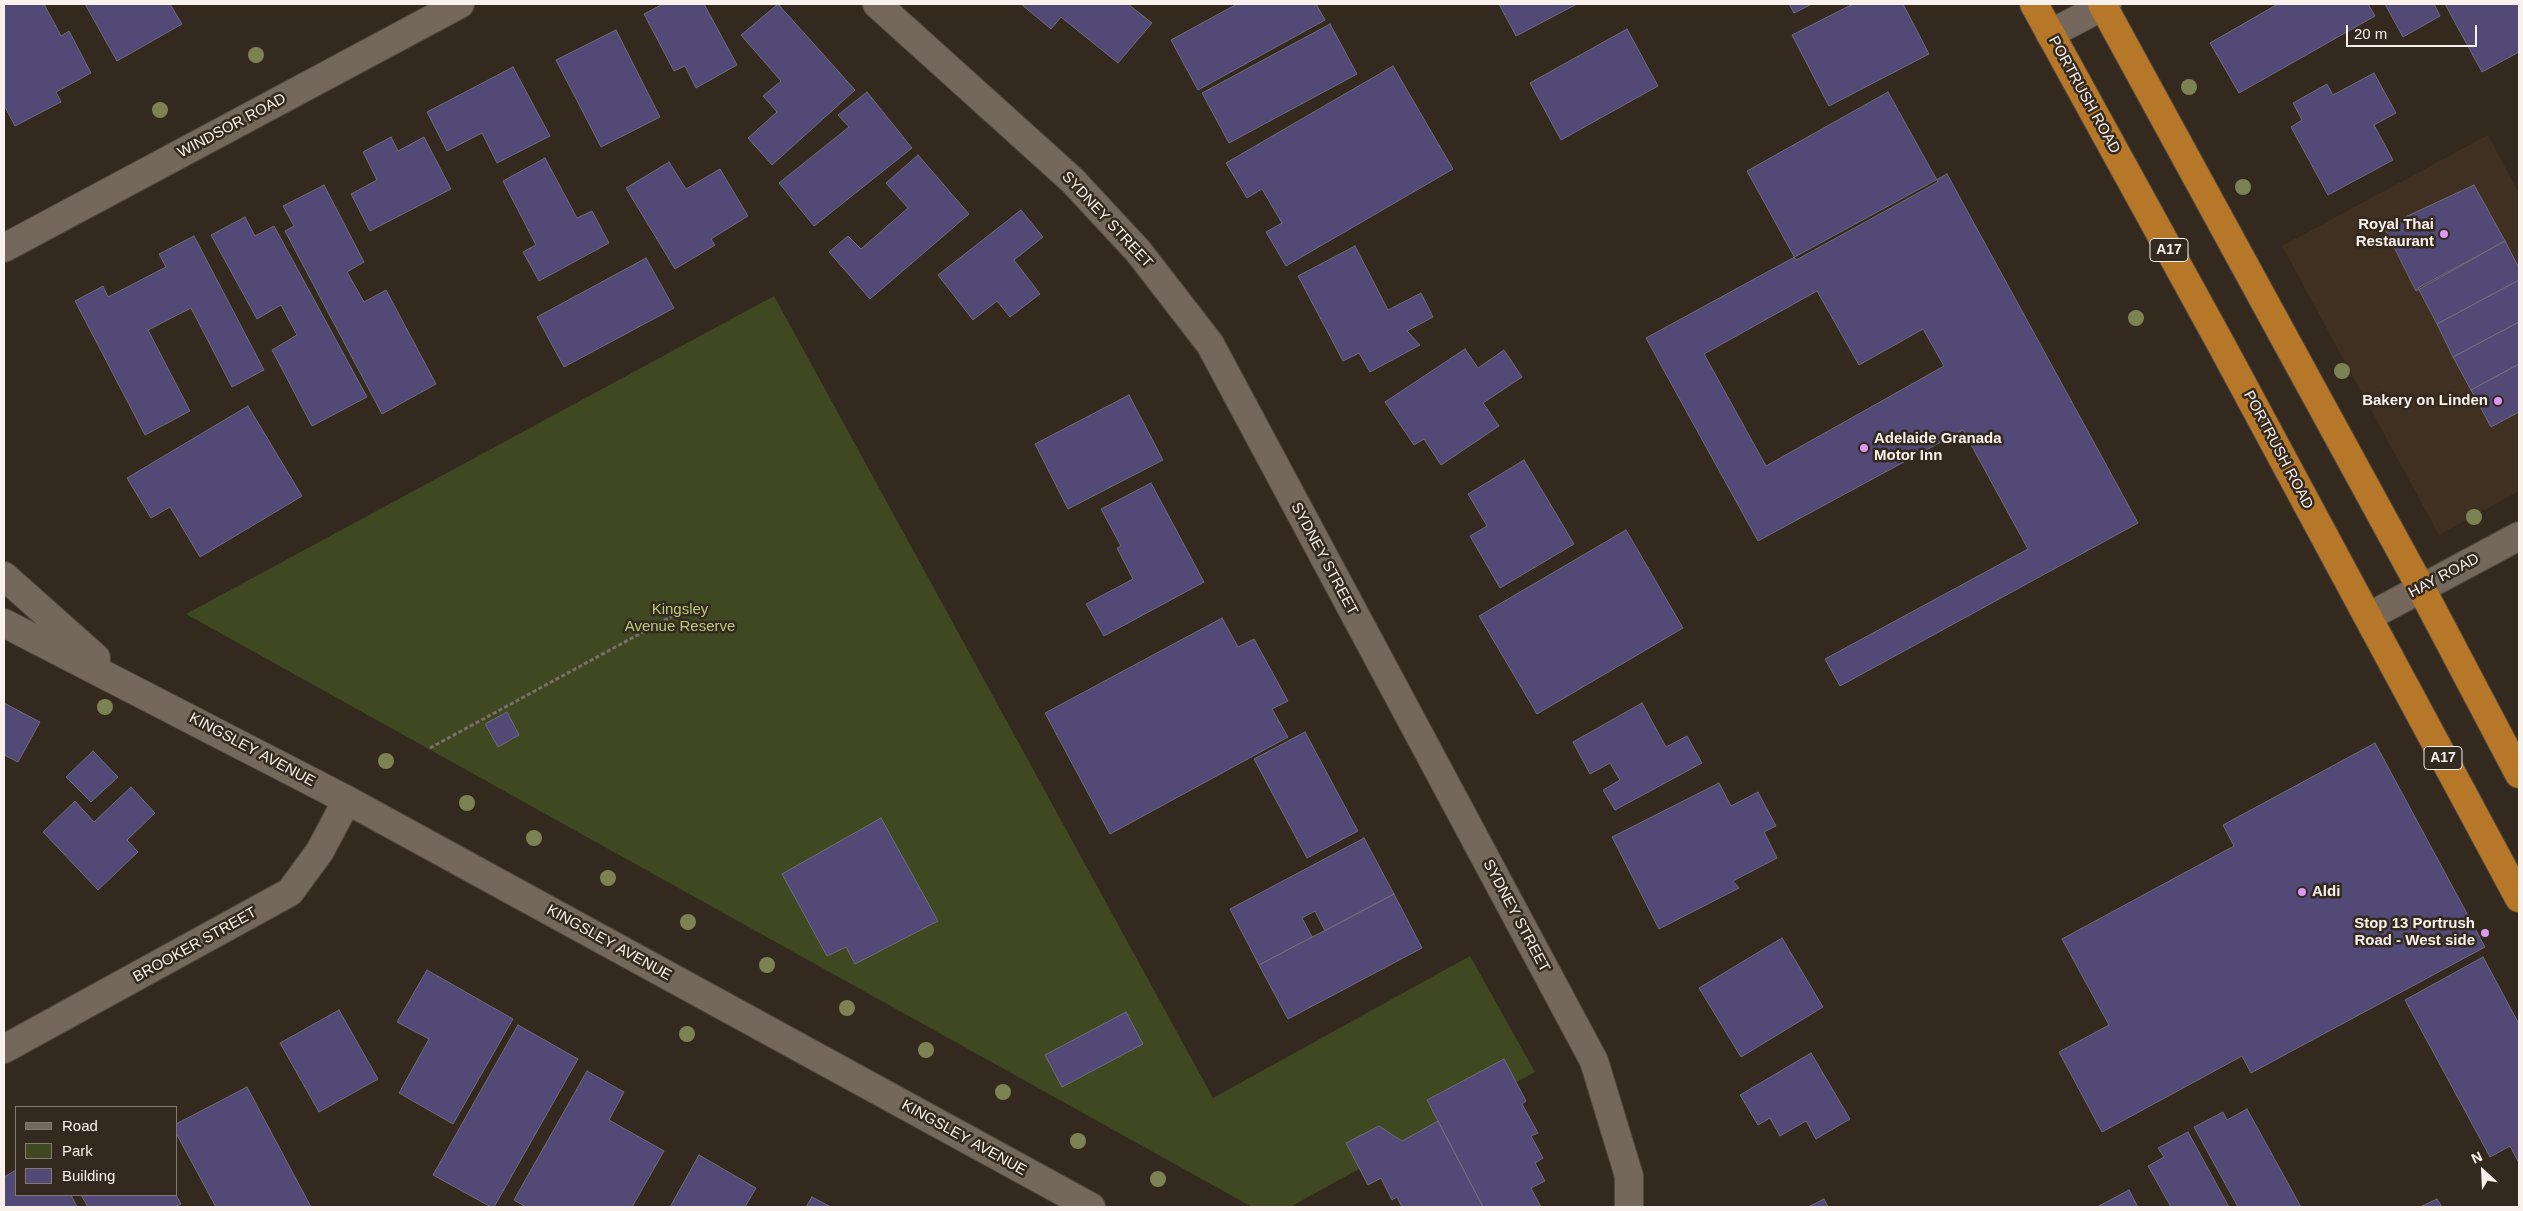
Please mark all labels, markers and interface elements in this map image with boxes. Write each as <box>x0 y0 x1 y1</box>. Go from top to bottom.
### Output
scale bar <box>2348 15 2479 47</box>
text: 20 m <box>2354 25 2387 42</box>
street label: PORTRUSH ROAD <box>2044 33 2124 157</box>
street label: WINDSOR ROAD <box>175 90 289 162</box>
street label: SYDNEY STREET <box>1058 168 1156 272</box>
place label: Royal Thai Restaurant <box>2356 216 2434 251</box>
marker: Royal Thai Restaurant <box>2438 228 2450 240</box>
road number: A17 <box>2150 238 2188 262</box>
street label: PORTRUSH ROAD <box>2239 388 2317 512</box>
place label: Bakery on Linden <box>2362 392 2488 410</box>
marker: Bakery on Linden <box>2492 395 2504 407</box>
place label: Adelaide Granada Motor Inn <box>1874 430 2002 465</box>
marker: Adelaide Granada Motor Inn <box>1858 442 1870 454</box>
street label: SYDNEY STREET <box>1287 500 1361 618</box>
street label: HAY ROAD <box>2406 550 2482 602</box>
park label: Kingsley Avenue Reserve <box>625 601 735 636</box>
street label: KINGSLEY AVENUE <box>186 709 318 791</box>
road number: A17 <box>2424 746 2462 770</box>
street label: SYDNEY STREET <box>1479 857 1553 975</box>
place label: Aldi <box>2312 883 2340 901</box>
marker: Aldi <box>2296 886 2308 898</box>
street label: KINGSLEY AVENUE <box>544 901 674 985</box>
street label: BROOKER STREET <box>130 904 260 986</box>
place label: Stop 13 Portrush Road - West side <box>2354 915 2475 950</box>
marker: Stop 13 Portrush Road - West side <box>2479 927 2491 939</box>
street label: KINGSLEY AVENUE <box>899 1096 1029 1180</box>
legend <box>15 1106 178 1196</box>
text: Road <box>62 1117 98 1134</box>
text: Park <box>62 1142 93 1159</box>
north arrow <box>2458 1146 2508 1196</box>
text: N <box>2469 1148 2485 1167</box>
text: Building <box>62 1167 115 1184</box>

